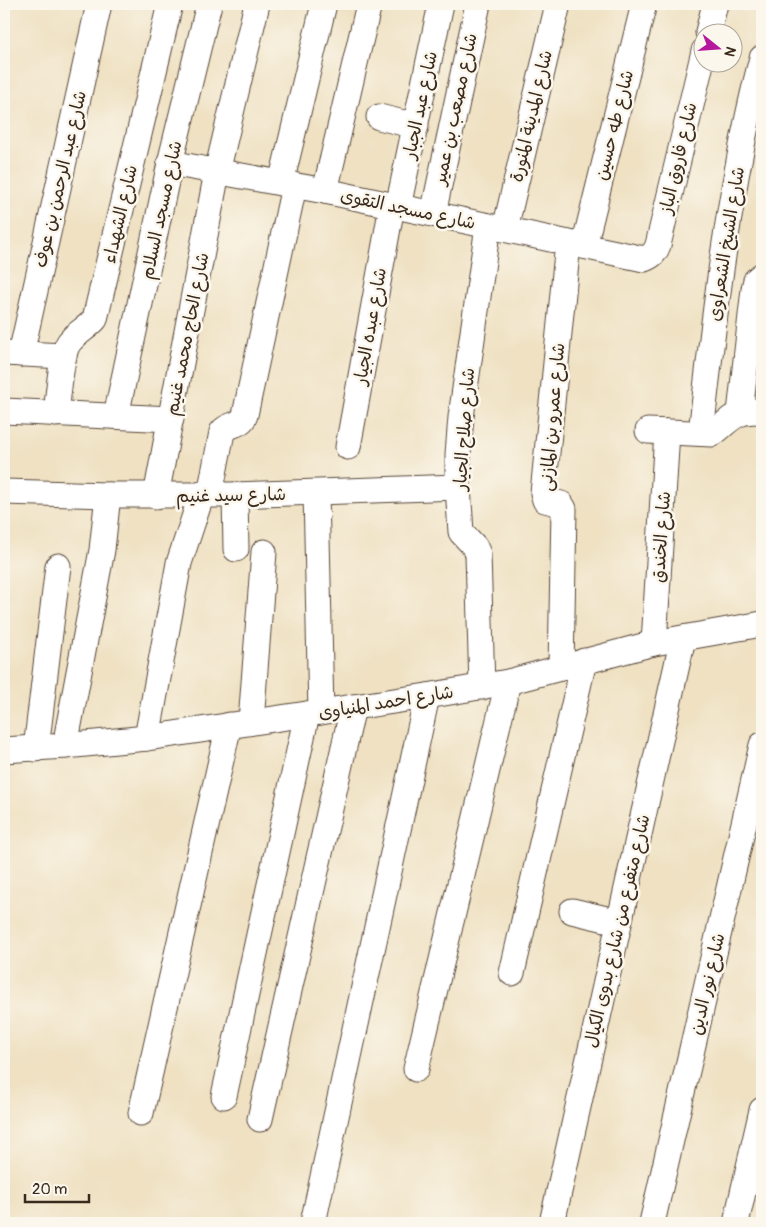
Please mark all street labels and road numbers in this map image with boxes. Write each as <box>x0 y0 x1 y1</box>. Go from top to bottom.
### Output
street label: شارع مصعب بن عمير <box>428 31 483 189</box>
street label: شارع المدينة المنورة <box>505 48 558 184</box>
street label: شارع عبد الجبار <box>397 49 443 163</box>
street label: شارع طه حسين <box>590 68 639 183</box>
street label: شارع عبد الرحمن بن عوف <box>29 88 92 270</box>
street label: شارع فاروق الباز <box>654 100 703 218</box>
street label: شارع مسجد السلام <box>136 139 189 282</box>
street label: شارع الشهداء <box>98 163 143 266</box>
street label: شارع الشيخ الشعراوى <box>703 165 750 323</box>
street label: شارع مسجد التقوى <box>338 184 478 235</box>
street label: شارع الحاج محمد غنيم <box>160 251 217 418</box>
street label: شارع عبده الجيار <box>349 266 392 388</box>
street label: شارع عمرو بن المازنى <box>535 342 570 492</box>
street label: شارع صلاح الجيار <box>449 367 480 493</box>
street label: شارع سيد غنيم <box>176 483 286 510</box>
street label: شارع الخندق <box>647 490 676 584</box>
street label: شارع احمد المنياوى <box>317 680 455 725</box>
street label: شارع متفرع من شارع بدوى الكيال <box>579 812 656 1050</box>
street label: شارع نور الدين <box>685 931 730 1037</box>

